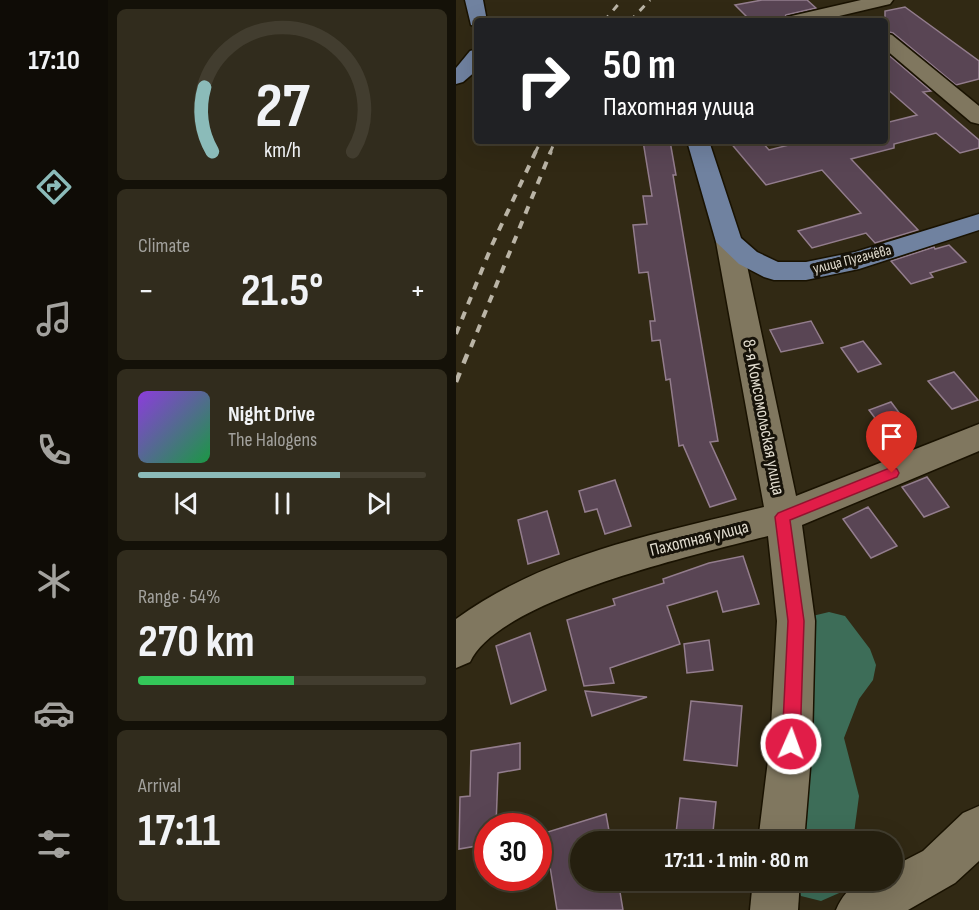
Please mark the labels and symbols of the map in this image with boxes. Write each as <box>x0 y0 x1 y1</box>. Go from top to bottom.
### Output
street label: улица Пугачёва <box>811 240 894 278</box>
street label: 8-я Комсомольская улица <box>738 337 789 497</box>
pin <box>866 411 917 473</box>
street label: Пахотная улица <box>648 516 751 561</box>
position arrow <box>759 712 823 776</box>
speed limit sign: 30 <box>474 813 552 891</box>

